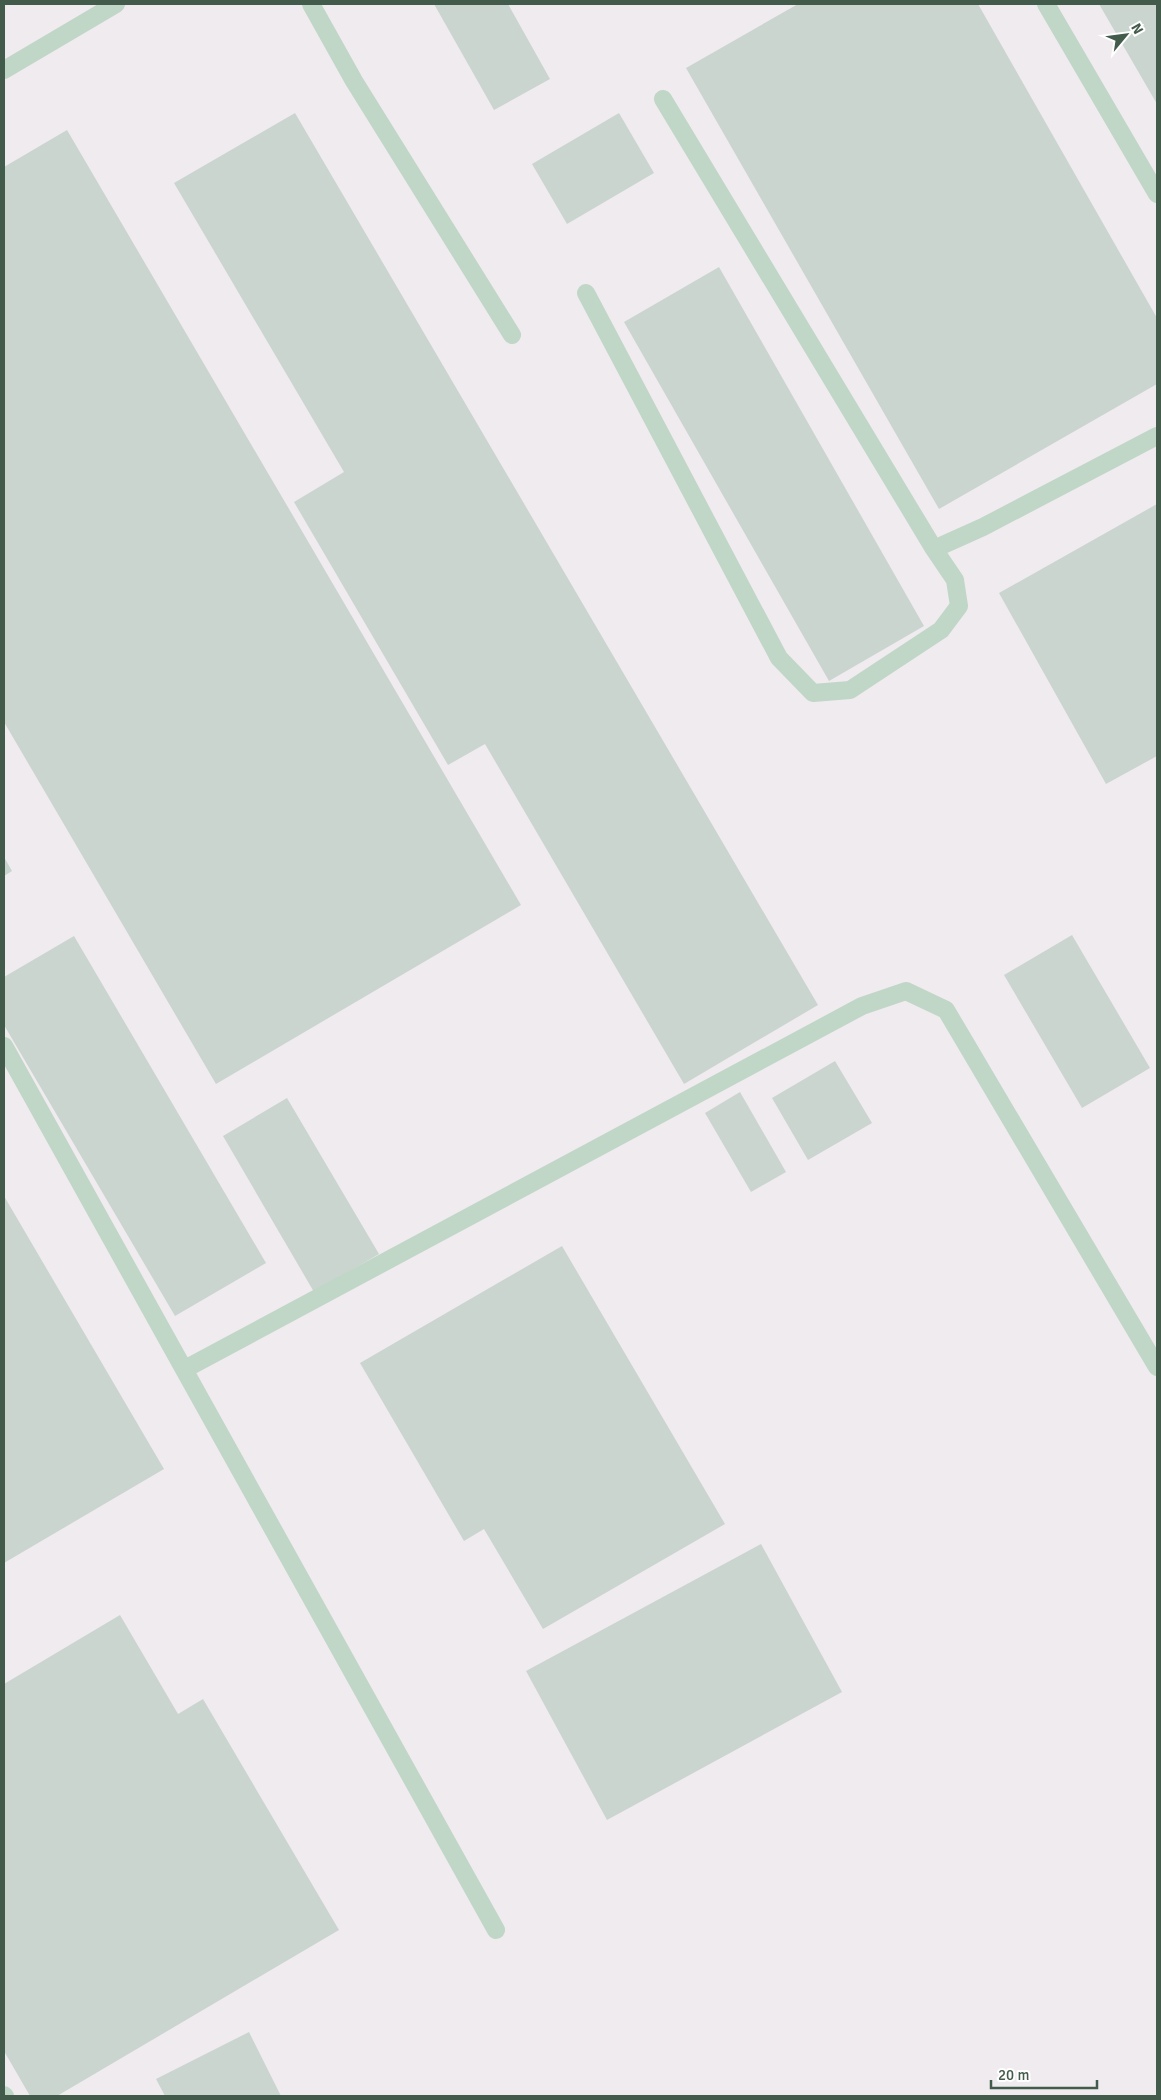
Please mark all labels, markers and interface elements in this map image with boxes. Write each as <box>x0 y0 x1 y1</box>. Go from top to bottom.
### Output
north arrow <box>1101 10 1151 60</box>
text: N <box>1127 21 1147 37</box>
scale bar <box>991 2058 1097 2090</box>
text: 20 m <box>998 2066 1029 2084</box>

